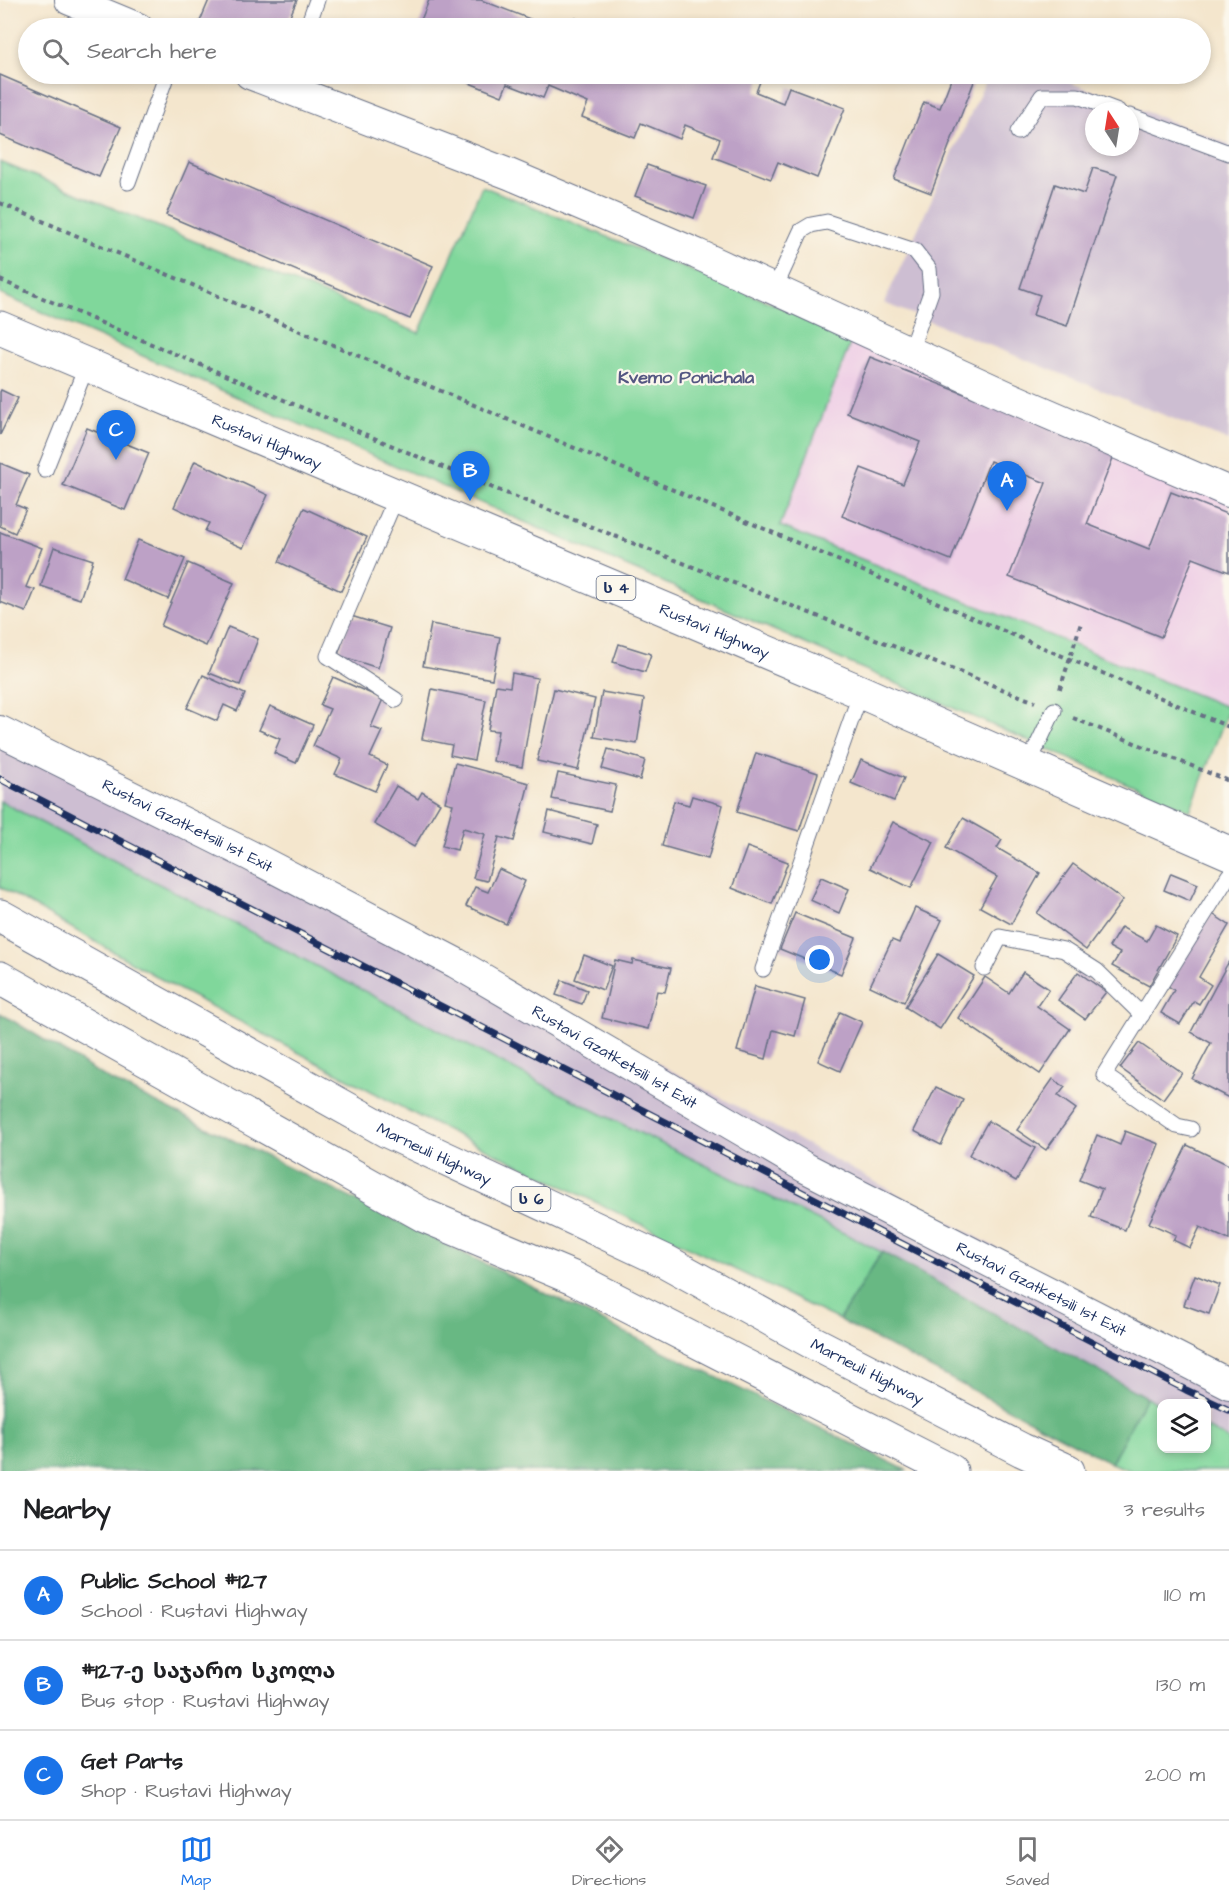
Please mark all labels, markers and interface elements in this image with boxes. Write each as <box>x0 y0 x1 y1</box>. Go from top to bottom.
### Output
search box <box>18 18 1211 84</box>
icon: search <box>39 35 72 68</box>
text: Search here <box>87 36 217 67</box>
north arrow <box>1085 102 1139 156</box>
district label: Kvemo Ponichala <box>618 365 755 390</box>
street label: Rustavi Highway <box>208 409 325 476</box>
pin: C <box>96 410 136 460</box>
pin: B <box>450 452 490 501</box>
pin: A <box>988 462 1026 511</box>
road number: ს 4 <box>596 576 636 600</box>
street label: Rustavi Highway <box>656 598 773 665</box>
street label: Rustavi Gzatketsili 1st Exit <box>98 774 277 878</box>
your location <box>805 945 834 974</box>
street label: Rustavi Gzatketsili 1st Exit <box>528 1000 702 1114</box>
street label: Marneuli Highway <box>372 1117 495 1191</box>
road number: ს 6 <box>512 1187 550 1211</box>
street label: Rustavi Gzatketsili 1st Exit <box>952 1237 1131 1342</box>
street label: Marneuli Highway <box>807 1333 928 1411</box>
map controls <box>1157 1399 1211 1453</box>
button: layers <box>1157 1399 1211 1453</box>
text: Nearby <box>24 1492 111 1528</box>
text: 3 results <box>1123 1496 1205 1524</box>
text: Public School #127 <box>81 1566 267 1597</box>
text: A <box>37 1581 50 1609</box>
text: 110 m <box>1164 1581 1205 1609</box>
text: School · Rustavi Highway <box>81 1597 308 1625</box>
text: #127-ე საჯარო სკოლა <box>81 1656 335 1687</box>
text: B <box>36 1671 51 1699</box>
text: 130 m <box>1156 1671 1205 1699</box>
text: Bus stop · Rustavi Highway <box>81 1687 330 1715</box>
text: Get Parts <box>81 1746 183 1777</box>
text: C <box>36 1761 51 1789</box>
text: 200 m <box>1145 1761 1205 1789</box>
text: Shop · Rustavi Highway <box>81 1777 292 1805</box>
tab: Map <box>180 1833 213 1891</box>
tab: Directions <box>572 1833 646 1891</box>
tab: Saved <box>1006 1833 1049 1891</box>

